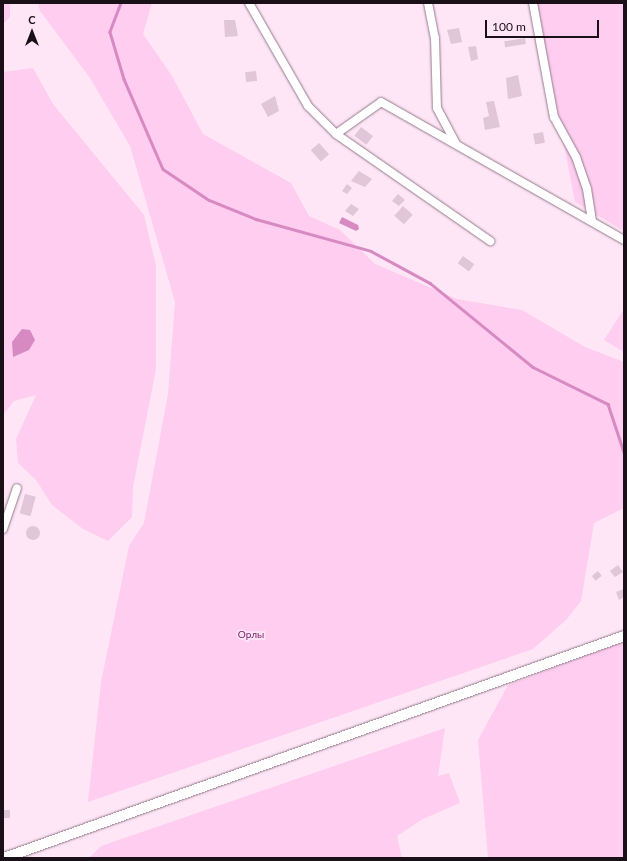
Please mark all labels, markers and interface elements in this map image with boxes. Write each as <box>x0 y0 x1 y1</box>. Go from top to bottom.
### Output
north arrow <box>12 12 52 52</box>
scale bar <box>487 12 601 38</box>
text: С <box>28 13 36 26</box>
text: 100 m <box>492 19 526 34</box>
park label: Орлы <box>238 629 264 641</box>

